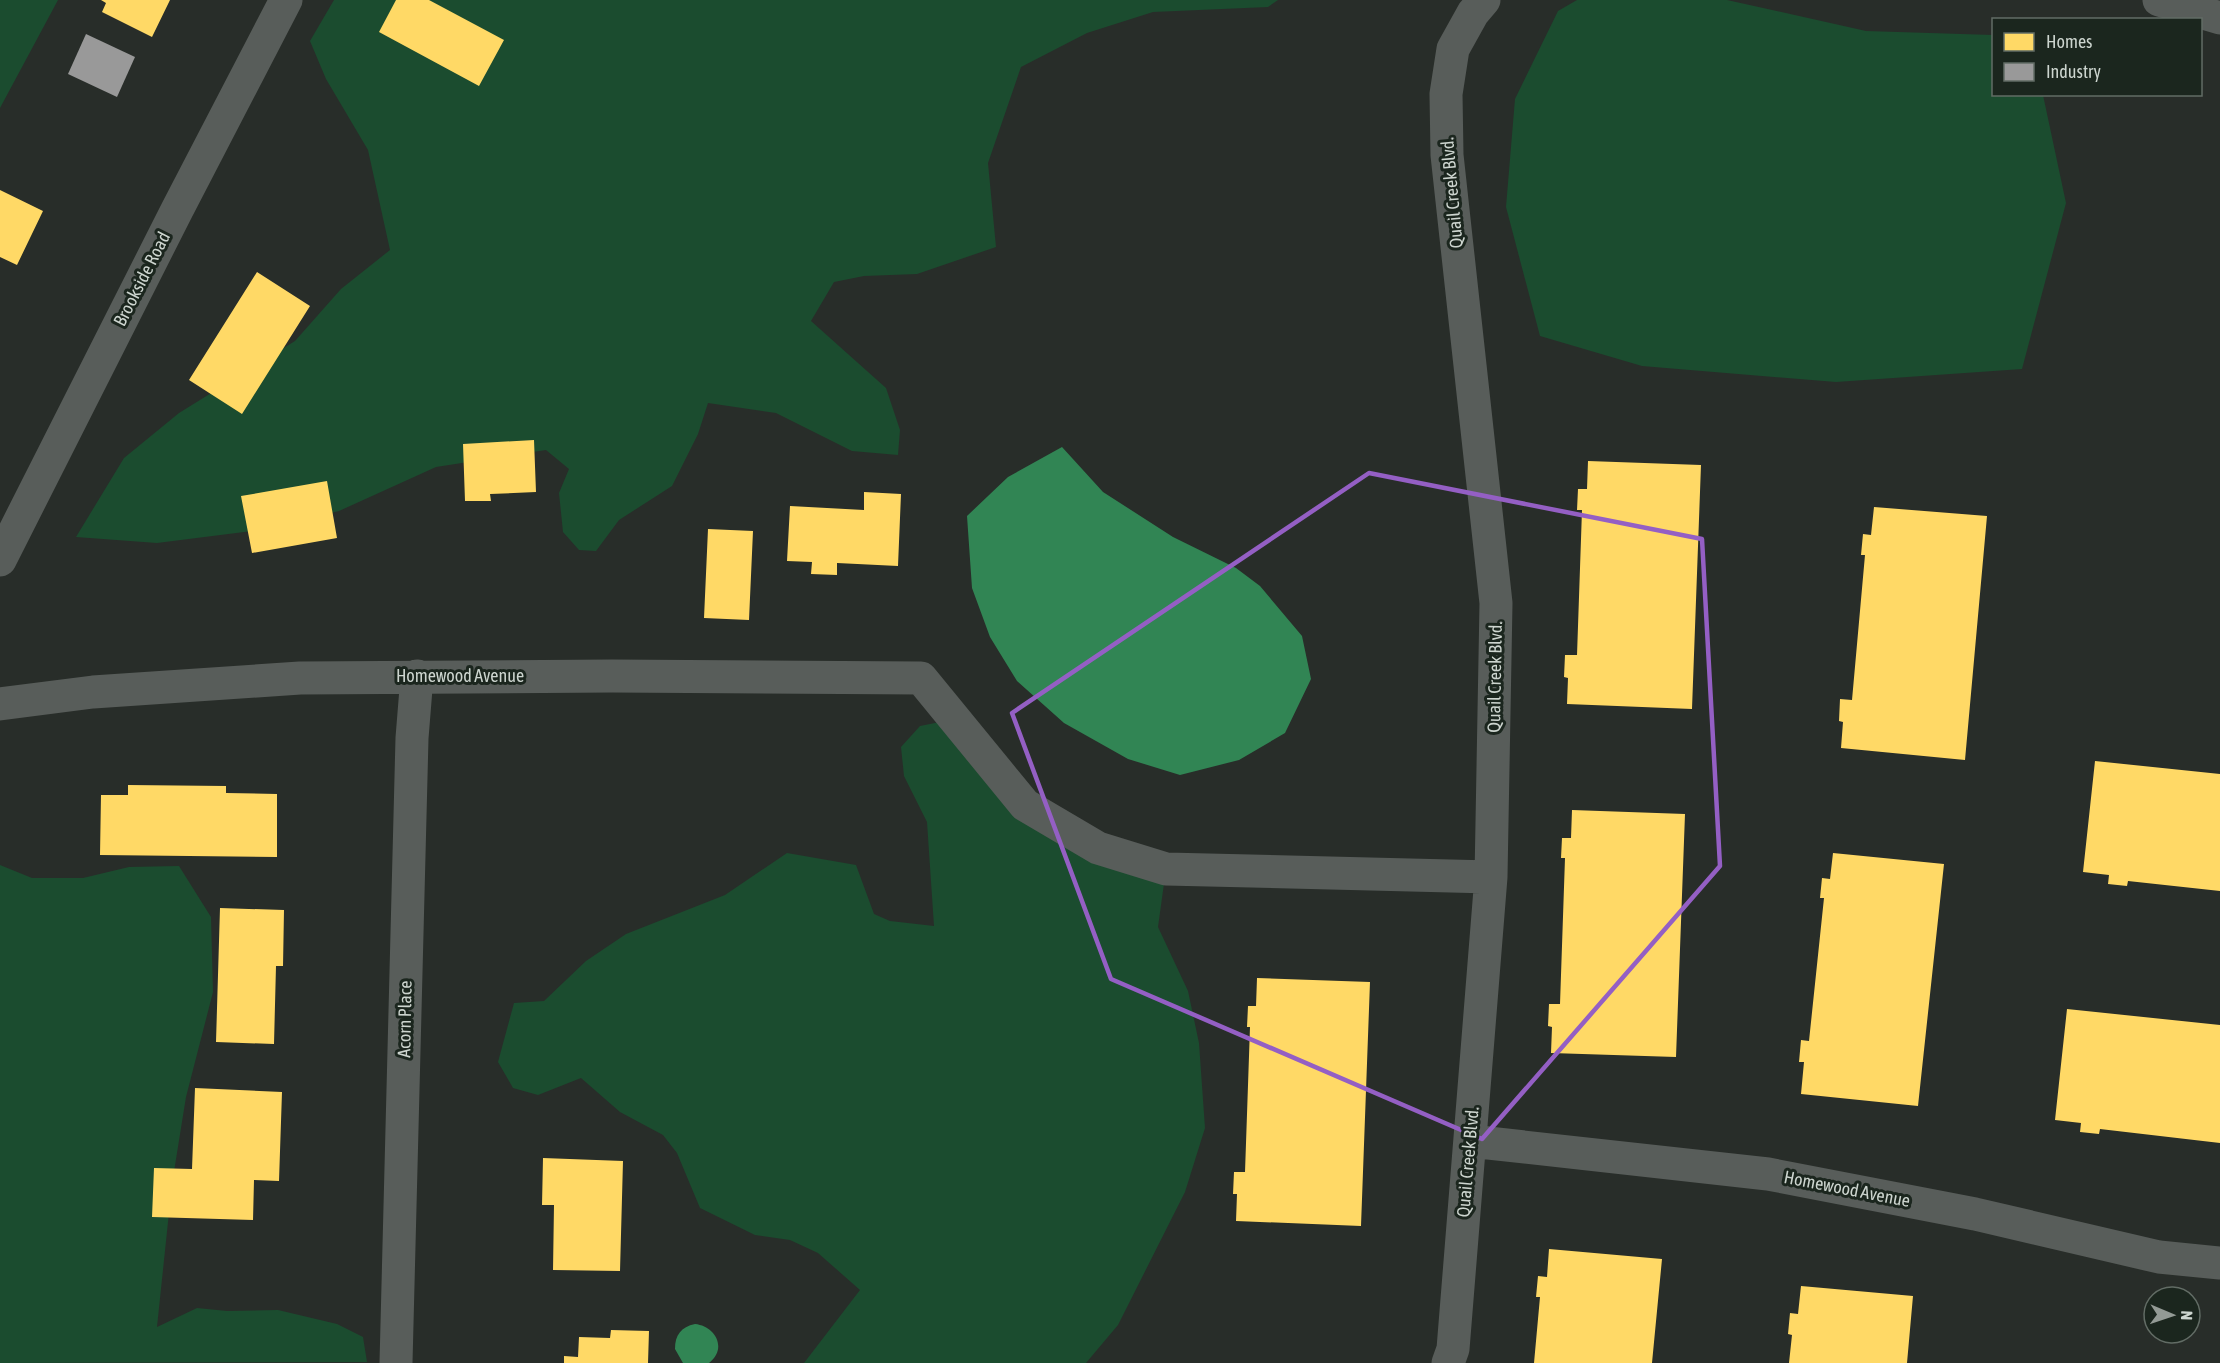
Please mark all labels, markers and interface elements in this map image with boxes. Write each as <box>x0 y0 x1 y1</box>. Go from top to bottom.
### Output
legend <box>1992 18 2202 96</box>
text: Homes <box>2046 31 2092 52</box>
text: Industry <box>2046 61 2101 82</box>
street label: Quail Creek Blvd. <box>1436 137 1467 249</box>
street label: Brookside Road <box>109 228 174 329</box>
street label: Quail Creek Blvd. <box>1483 621 1506 733</box>
street label: Homewood Avenue <box>396 665 524 686</box>
street label: Acorn Place <box>393 980 416 1058</box>
street label: Quail Creek Blvd. <box>1452 1106 1483 1218</box>
street label: Homewood Avenue <box>1782 1166 1912 1211</box>
north arrow <box>2142 1285 2202 1345</box>
text: N <box>2178 1310 2196 1321</box>

